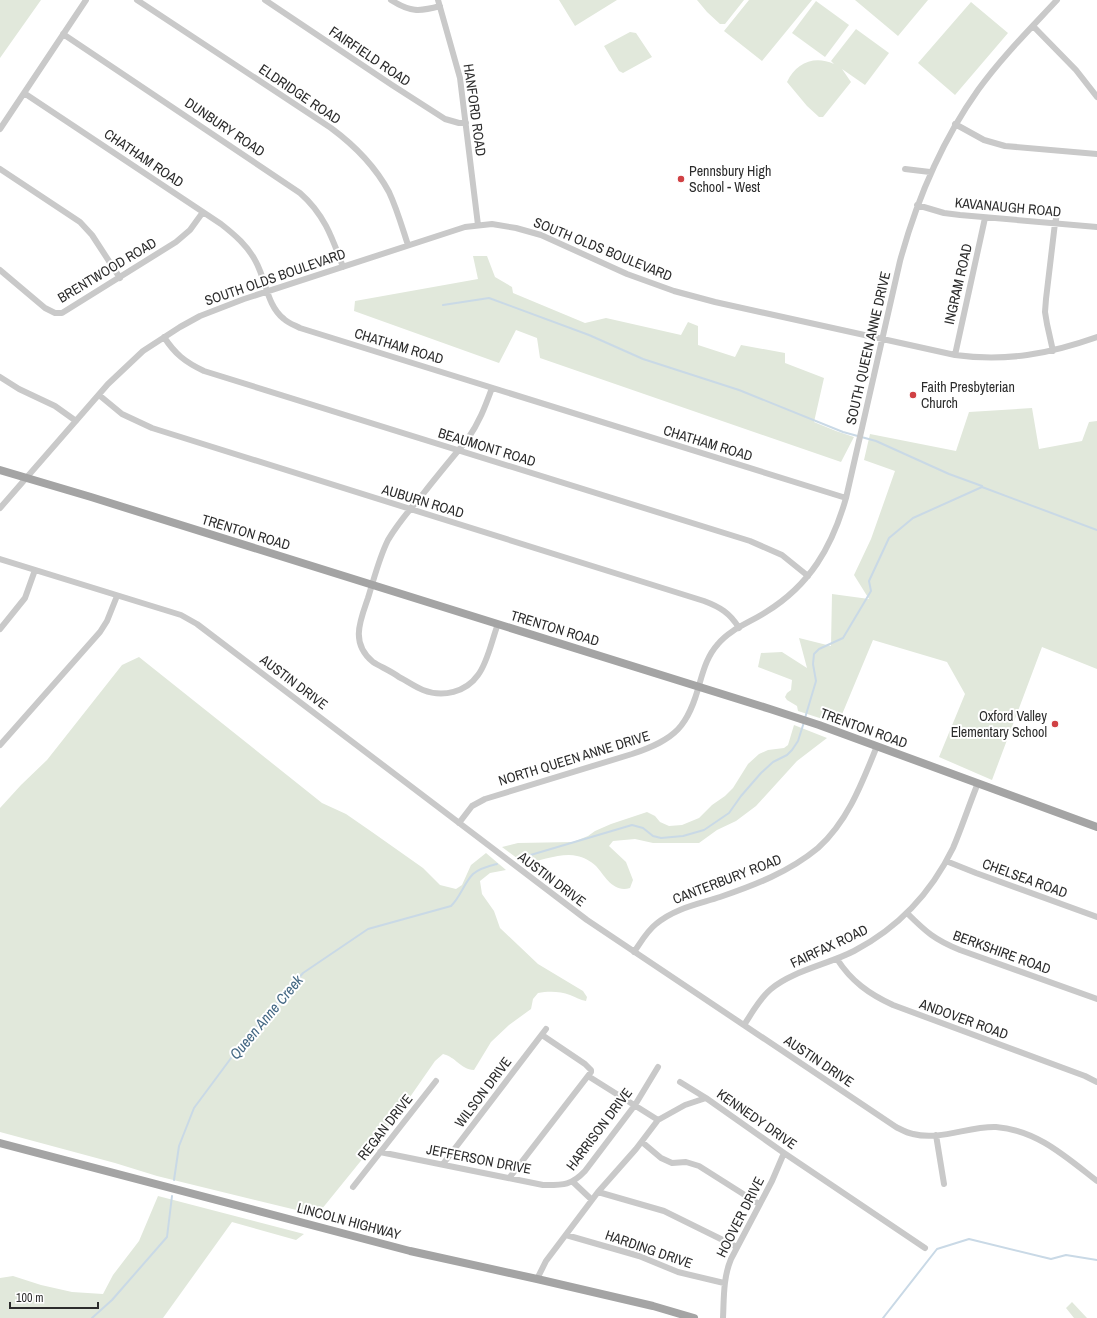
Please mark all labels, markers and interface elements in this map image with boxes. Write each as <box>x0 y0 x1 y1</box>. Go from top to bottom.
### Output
street label: FAIRFIELD ROAD <box>326 22 414 90</box>
street label: ELDRIDGE ROAD <box>256 60 344 128</box>
street label: HANFORD ROAD <box>460 63 490 157</box>
street label: DUNBURY ROAD <box>182 94 268 160</box>
street label: CHATHAM ROAD <box>101 125 187 191</box>
place label: Pennsbury High School - West <box>689 162 771 196</box>
marker: Pennsbury High School - West <box>676 174 686 184</box>
street label: KAVANAUGH ROAD <box>954 193 1062 221</box>
street label: SOUTH OLDS BOULEVARD <box>531 213 675 285</box>
street label: BRENTWOOD ROAD <box>54 233 160 307</box>
street label: INGRAM ROAD <box>940 242 976 326</box>
street label: SOUTH OLDS BOULEVARD <box>202 244 348 310</box>
street label: SOUTH QUEEN ANNE DRIVE <box>842 270 894 426</box>
street label: CHATHAM ROAD <box>352 324 446 368</box>
place label: Faith Presbyterian Church <box>921 378 1015 412</box>
marker: Faith Presbyterian Church <box>908 390 918 400</box>
street label: CHATHAM ROAD <box>661 421 755 465</box>
street label: BEAUMONT ROAD <box>436 424 538 470</box>
street label: AUBURN ROAD <box>379 480 466 522</box>
street label: TRENTON ROAD <box>200 510 292 554</box>
street label: TRENTON ROAD <box>509 606 601 650</box>
street label: AUSTIN DRIVE <box>256 650 332 713</box>
street label: TRENTON ROAD <box>818 704 910 752</box>
place label: Oxford Valley Elementary School <box>951 707 1047 741</box>
marker: Oxford Valley Elementary School <box>1050 719 1060 729</box>
street label: NORTH QUEEN ANNE DRIVE <box>496 726 652 790</box>
street label: AUSTIN DRIVE <box>514 847 590 910</box>
street label: CANTERBURY ROAD <box>670 850 784 908</box>
street label: CHELSEA ROAD <box>980 854 1070 902</box>
street label: FAIRFAX ROAD <box>787 920 871 972</box>
street label: BERKSHIRE ROAD <box>951 926 1053 978</box>
water label: Queen Anne Creek <box>224 970 308 1064</box>
street label: ANDOVER ROAD <box>916 994 1011 1043</box>
street label: AUSTIN DRIVE <box>780 1031 857 1091</box>
street label: WILSON DRIVE <box>451 1053 515 1131</box>
street label: HARRISON DRIVE <box>562 1084 636 1174</box>
street label: KENNEDY DRIVE <box>714 1085 800 1153</box>
street label: REGAN DRIVE <box>354 1090 416 1164</box>
street label: JEFFERSON DRIVE <box>425 1140 533 1178</box>
street label: HOOVER DRIVE <box>712 1174 768 1260</box>
street label: LINCOLN HIGHWAY <box>295 1199 403 1244</box>
street label: HARDING DRIVE <box>603 1226 695 1272</box>
scale bar <box>10 1284 98 1310</box>
text: 100 m <box>16 1290 43 1306</box>

